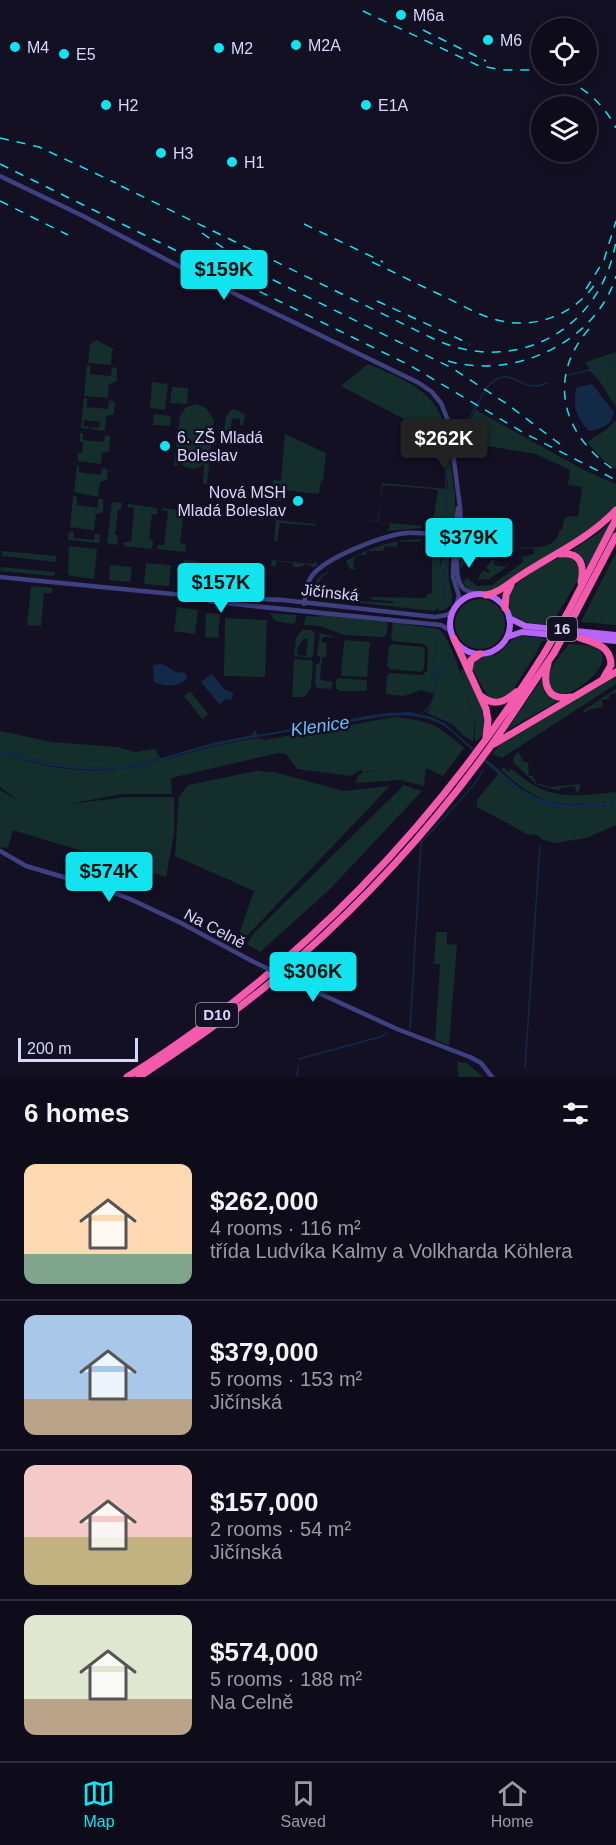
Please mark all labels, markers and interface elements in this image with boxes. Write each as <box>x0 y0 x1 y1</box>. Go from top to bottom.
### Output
place label: M6a <box>413 7 444 24</box>
marker: M6a <box>394 8 408 22</box>
map controls <box>531 18 597 162</box>
button: locate <box>531 18 597 84</box>
place label: M6 <box>500 32 522 49</box>
marker: M6 <box>481 33 495 47</box>
place label: M2A <box>308 37 341 54</box>
marker: M2A <box>289 38 303 52</box>
place label: M4 <box>27 39 49 56</box>
marker: M4 <box>8 40 22 54</box>
place label: M2 <box>231 40 253 57</box>
marker: M2 <box>212 41 226 55</box>
place label: E5 <box>76 46 96 63</box>
marker: E5 <box>57 47 71 61</box>
button: layers <box>531 96 597 162</box>
place label: H2 <box>118 97 139 114</box>
place label: E1A <box>378 97 409 114</box>
marker: H2 <box>99 98 113 112</box>
marker: E1A <box>359 98 373 112</box>
place label: H3 <box>173 145 194 162</box>
marker: H3 <box>154 146 168 160</box>
place label: H1 <box>244 154 265 171</box>
marker: H1 <box>225 155 239 169</box>
pin: $159K <box>182 250 266 301</box>
text: $159K <box>195 258 253 280</box>
pin: $262K <box>402 419 486 470</box>
text: $262K <box>415 427 473 449</box>
place label: 6. ZŠ Mladá Boleslav <box>177 428 263 464</box>
marker: 6. ZŠ Mladá Boleslav <box>158 439 172 453</box>
place label: Nová MSH Mladá Boleslav <box>178 484 286 519</box>
marker: Nová MSH Mladá Boleslav <box>291 494 305 508</box>
pin: $379K <box>427 518 511 569</box>
text: $379K <box>440 526 498 548</box>
pin: $157K <box>179 563 263 614</box>
text: $157K <box>192 571 250 593</box>
street label: Jičínská <box>300 581 360 604</box>
road number: 16 <box>547 617 577 641</box>
water label: Klenice <box>289 712 351 740</box>
pin: $574K <box>67 852 151 903</box>
text: $574K <box>80 860 138 882</box>
street label: Na Celně <box>181 905 248 952</box>
pin: $306K <box>271 952 355 1003</box>
text: $306K <box>284 960 342 982</box>
road number: D10 <box>196 1003 238 1027</box>
scale bar <box>18 1035 138 1062</box>
text: 200 m <box>27 1040 71 1057</box>
icon: filters <box>559 1097 592 1130</box>
text: 6 homes <box>24 1098 130 1128</box>
text: $262,000 <box>210 1186 318 1216</box>
icon: home <box>72 1188 144 1260</box>
text: 4 rooms · 116 m² <box>210 1217 361 1239</box>
text: třída Ludvíka Kalmy a Volkharda Köhlera <box>210 1240 572 1262</box>
text: $379,000 <box>210 1337 318 1367</box>
icon: home <box>72 1339 144 1411</box>
text: 5 rooms · 153 m² <box>210 1368 362 1390</box>
text: Jičínská <box>210 1391 282 1413</box>
text: $157,000 <box>210 1487 318 1517</box>
icon: home <box>72 1489 144 1561</box>
text: 2 rooms · 54 m² <box>210 1518 351 1540</box>
text: Jičínská <box>210 1541 282 1563</box>
text: $574,000 <box>210 1637 318 1667</box>
icon: home <box>72 1639 144 1711</box>
text: 5 rooms · 188 m² <box>210 1668 362 1690</box>
text: Na Celně <box>210 1691 293 1713</box>
tab: Map <box>82 1777 115 1831</box>
tab: Saved <box>280 1777 326 1831</box>
tab: Home <box>491 1777 533 1831</box>

